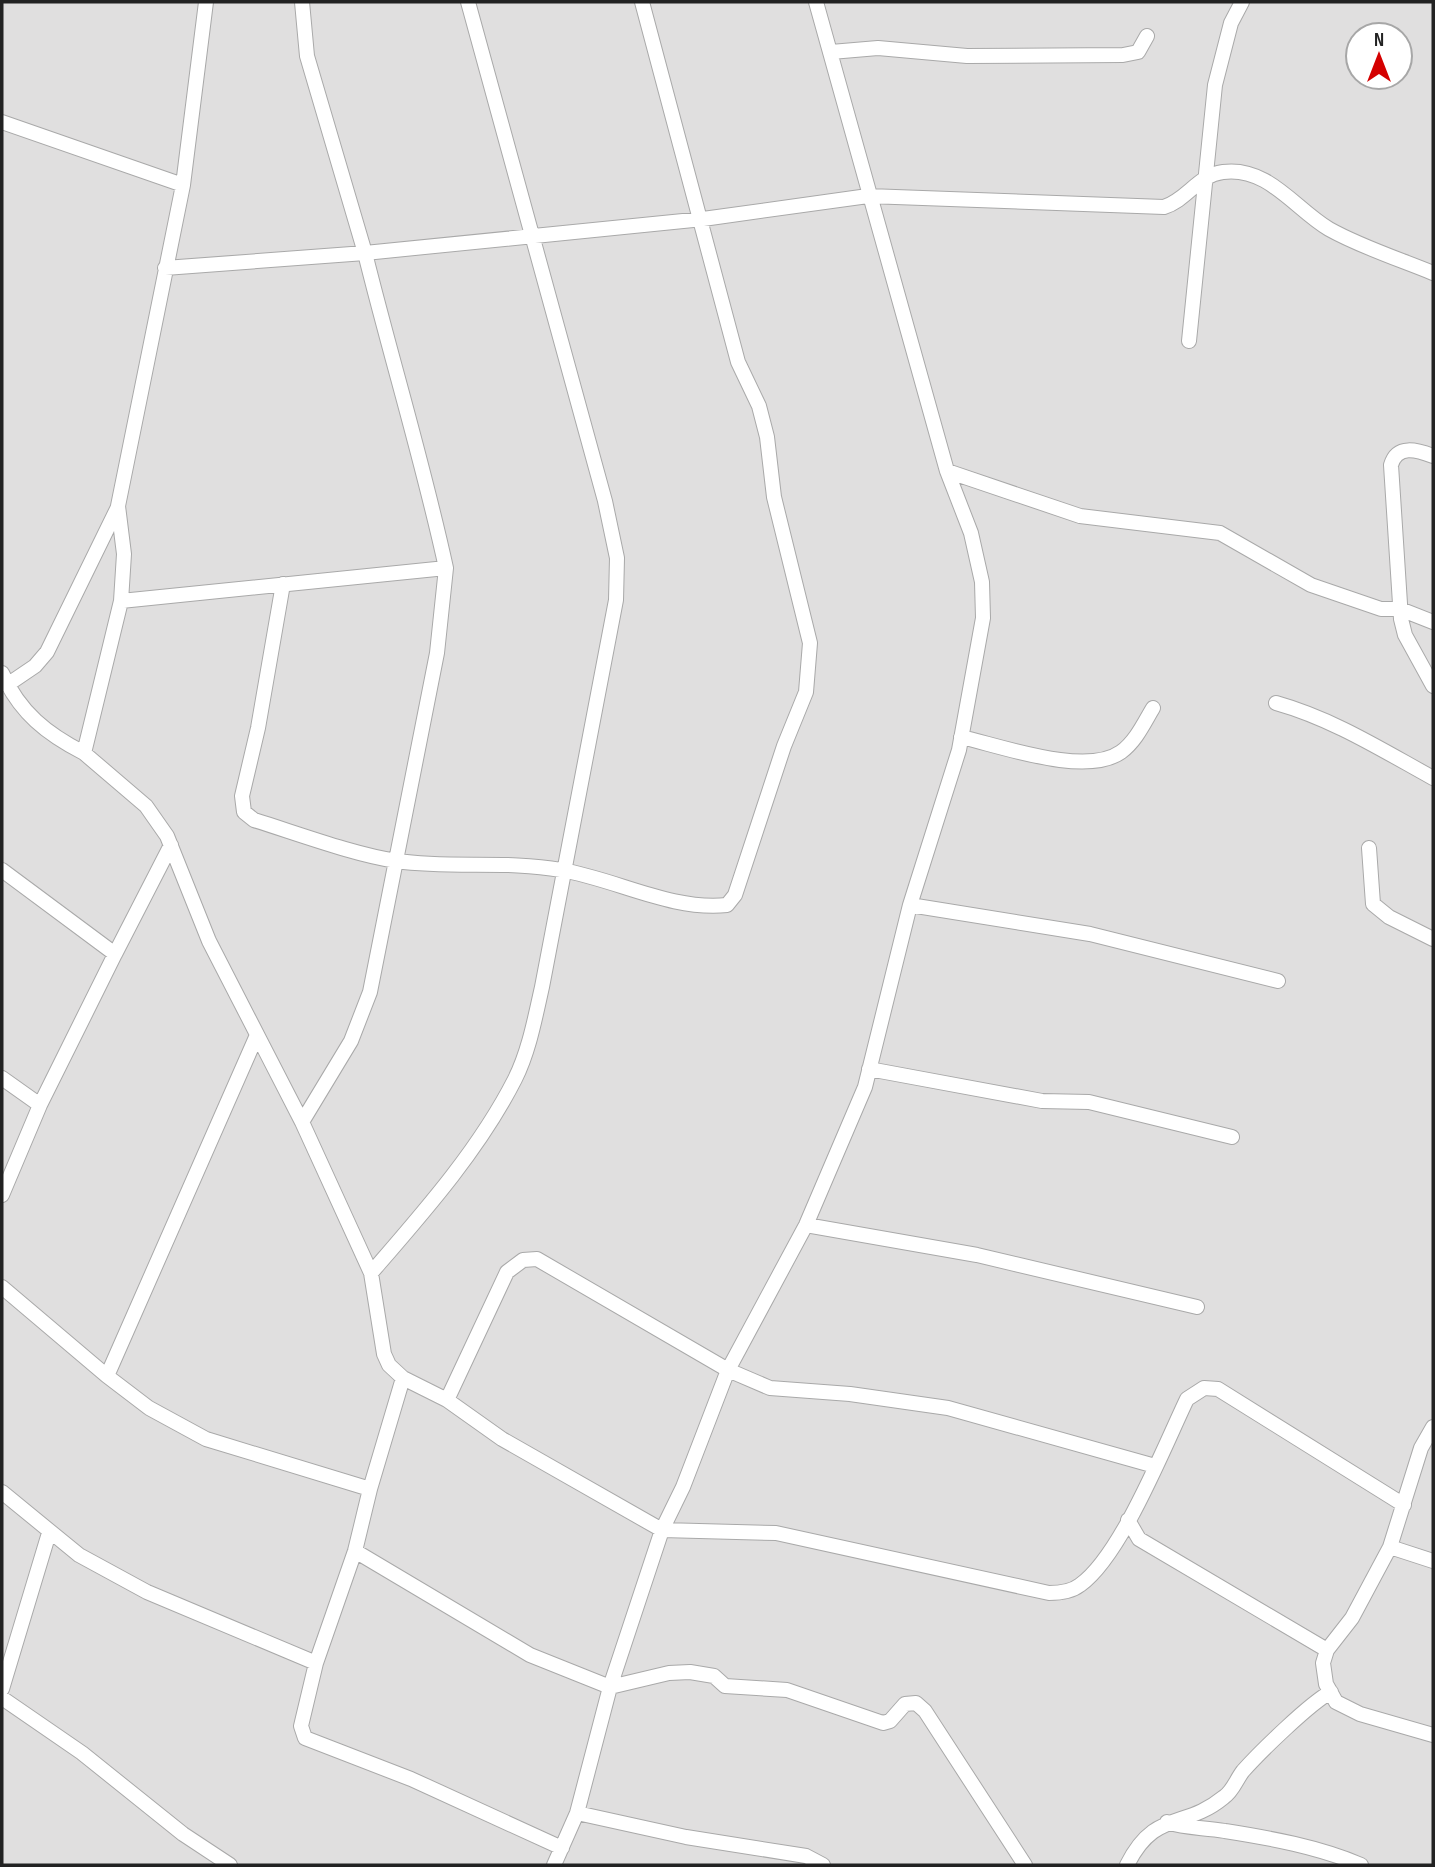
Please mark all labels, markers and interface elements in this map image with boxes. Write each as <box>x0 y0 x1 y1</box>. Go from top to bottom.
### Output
north arrow <box>1344 21 1414 91</box>
text: N <box>1374 29 1384 52</box>

